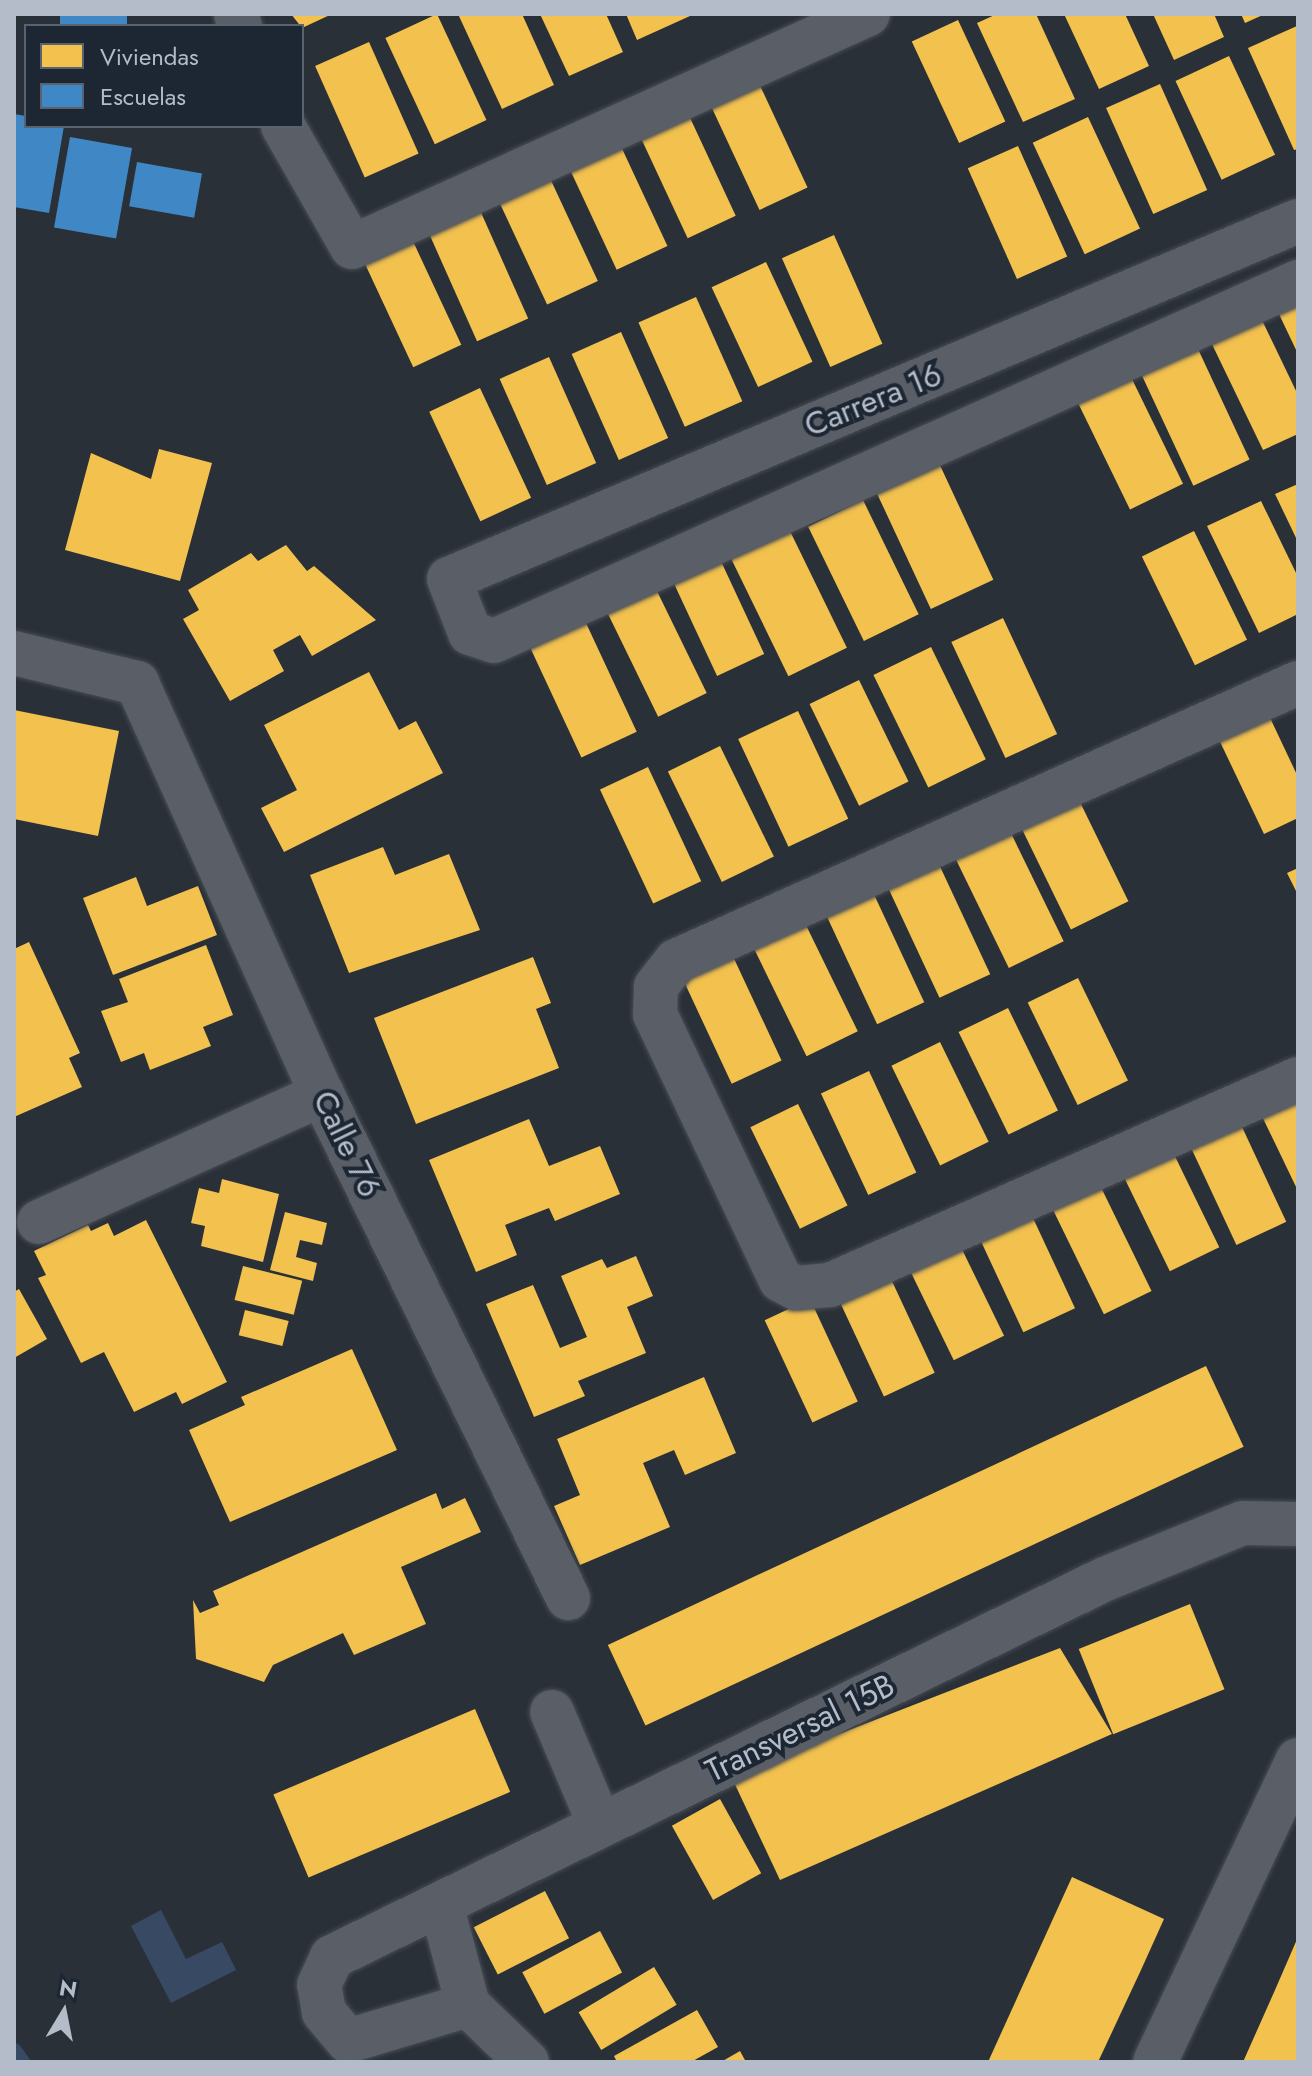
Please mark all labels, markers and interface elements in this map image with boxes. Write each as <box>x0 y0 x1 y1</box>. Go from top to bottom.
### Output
legend <box>24 24 304 128</box>
text: Viviendas <box>100 39 199 74</box>
text: Escuelas <box>100 79 186 114</box>
street label: Carrera 16 <box>799 355 947 445</box>
street label: Calle 76 <box>305 1085 389 1203</box>
street label: Transversal 15B <box>700 1666 900 1790</box>
text: N <box>57 1971 80 2006</box>
north arrow <box>24 1972 104 2052</box>

